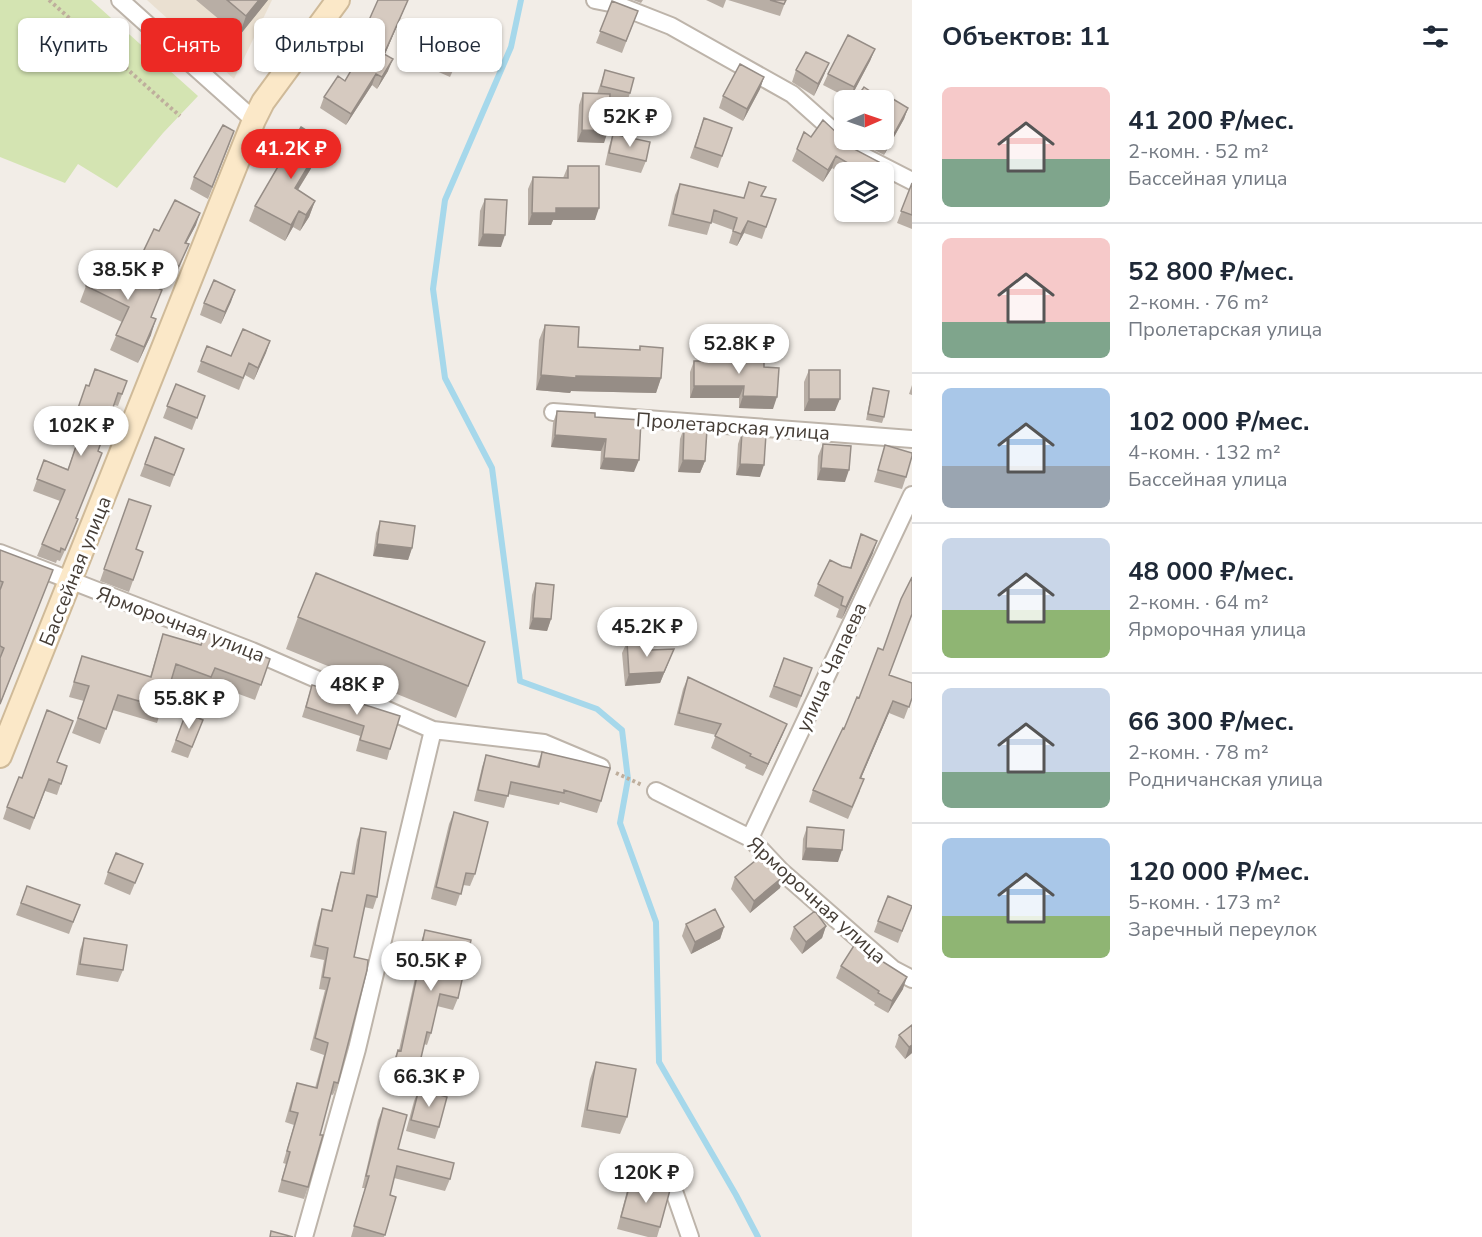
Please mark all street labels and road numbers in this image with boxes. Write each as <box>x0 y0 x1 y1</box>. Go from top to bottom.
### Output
street label: Пролетарская улица <box>635 406 831 447</box>
street label: Бассейная улица <box>33 492 118 650</box>
street label: Ярморочная улица <box>93 580 269 669</box>
street label: улица Чапаева <box>790 598 873 736</box>
street label: Ярморочная улица <box>741 831 892 970</box>

